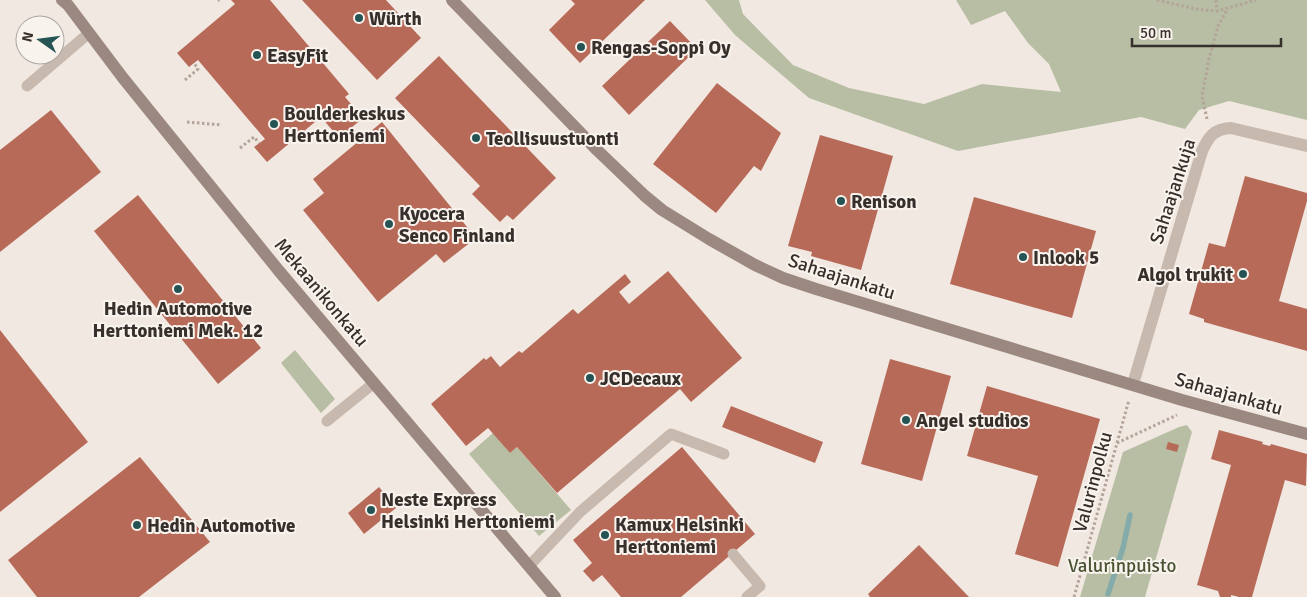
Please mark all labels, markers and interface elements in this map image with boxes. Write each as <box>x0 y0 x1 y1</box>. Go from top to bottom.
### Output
place label: Würth <box>369 7 422 31</box>
marker: Würth <box>353 12 365 24</box>
north arrow <box>15 15 65 65</box>
scale bar <box>1132 15 1281 47</box>
text: 50 m <box>1140 24 1171 42</box>
text: N <box>18 30 37 44</box>
place label: Rengas-Soppi Oy <box>591 36 731 60</box>
marker: Rengas-Soppi Oy <box>575 41 587 53</box>
place label: EasyFit <box>267 44 328 68</box>
marker: EasyFit <box>251 49 263 61</box>
place label: Boulderkeskus Herttoniemi <box>284 102 405 148</box>
marker: Boulderkeskus Herttoniemi <box>268 118 280 130</box>
place label: Teollisuustuonti <box>486 127 619 151</box>
marker: Teollisuustuonti <box>470 132 482 144</box>
street label: Sahaajankuja <box>1145 136 1201 247</box>
place label: Renison <box>851 190 917 214</box>
marker: Renison <box>835 195 847 207</box>
place label: Kyocera Senco Finland <box>399 202 515 248</box>
marker: Kyocera Senco Finland <box>383 218 395 230</box>
street label: Mekaanikonkatu <box>269 233 374 352</box>
place label: Inlook 5 <box>1033 246 1099 270</box>
street label: Sahaajankatu <box>785 248 898 306</box>
marker: Inlook 5 <box>1017 251 1029 263</box>
place label: Algol trukit <box>1137 263 1233 287</box>
marker: Algol trukit <box>1237 268 1249 280</box>
marker: Hedin Automotive Herttoniemi Mek. 12 <box>172 283 184 295</box>
place label: Hedin Automotive Herttoniemi Mek. 12 <box>93 297 263 343</box>
place label: JCDecaux <box>600 367 682 391</box>
street label: Sahaajankatu <box>1172 367 1285 421</box>
marker: JCDecaux <box>584 372 596 384</box>
place label: Angel studios <box>916 409 1028 433</box>
marker: Angel studios <box>900 414 912 426</box>
street label: Valurinpolku <box>1068 429 1118 535</box>
place label: Neste Express Helsinki Herttoniemi <box>381 488 555 534</box>
marker: Neste Express Helsinki Herttoniemi <box>365 504 377 516</box>
place label: Kamux Helsinki Herttoniemi <box>615 513 744 559</box>
place label: Hedin Automotive <box>147 514 295 538</box>
marker: Hedin Automotive <box>131 519 143 531</box>
marker: Kamux Helsinki Herttoniemi <box>599 529 611 541</box>
park label: Valurinpuisto <box>1068 554 1176 578</box>

